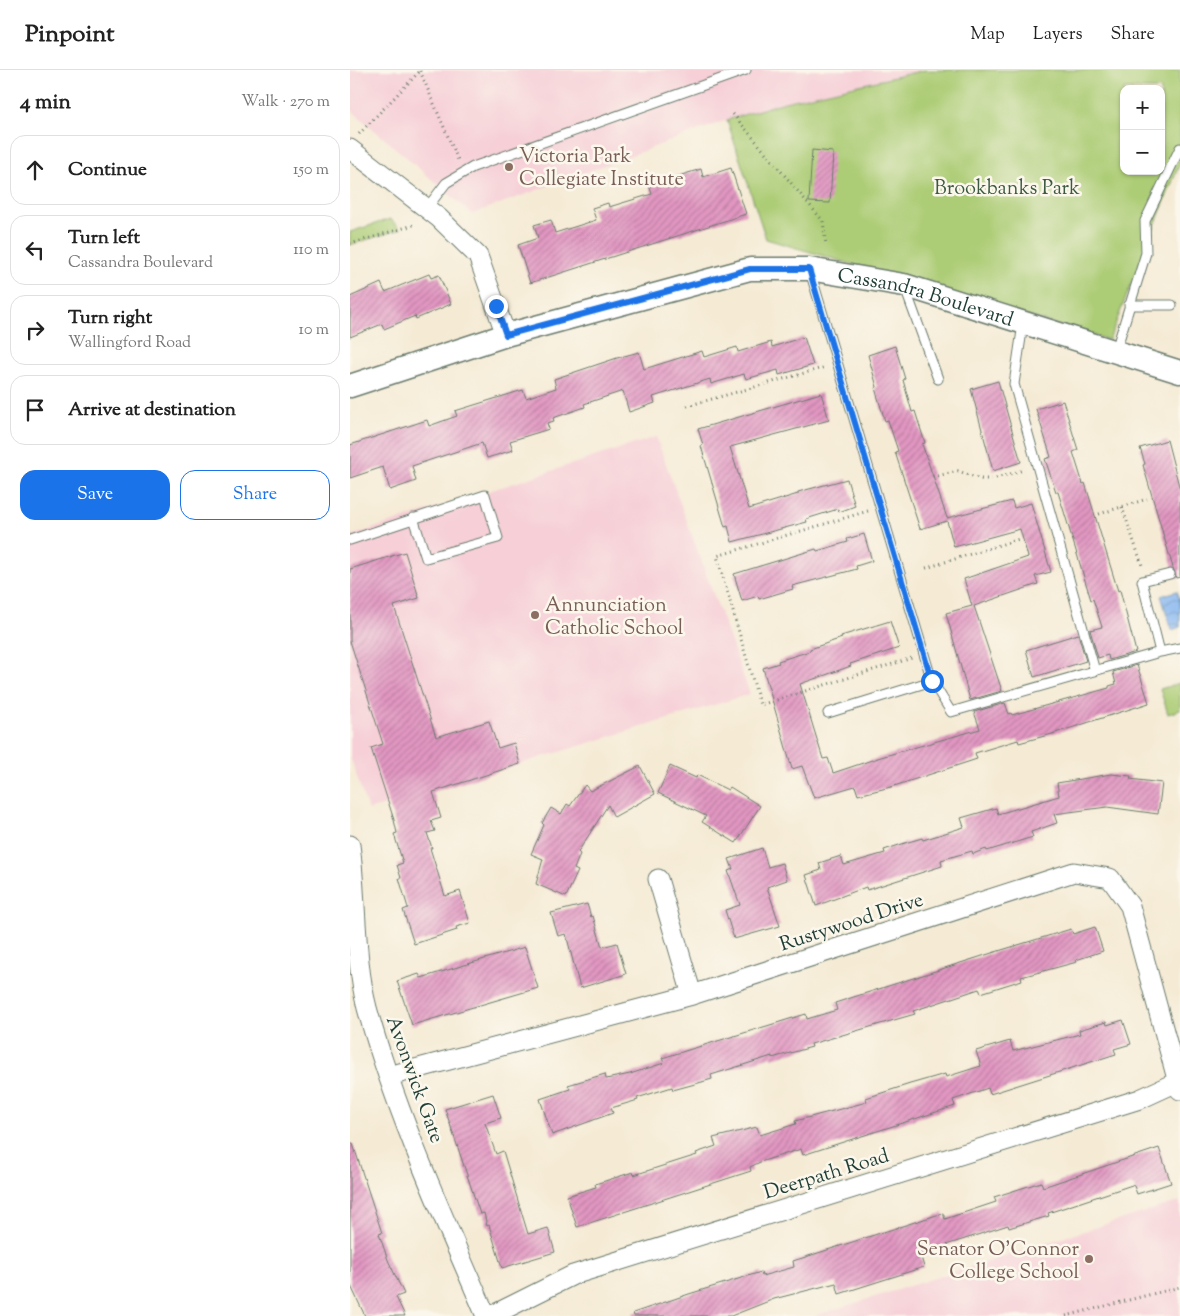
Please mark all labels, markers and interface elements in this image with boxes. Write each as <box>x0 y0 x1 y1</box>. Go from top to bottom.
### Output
text: Pinpoint <box>25 18 114 52</box>
text: Map <box>970 22 1005 48</box>
text: Layers <box>1033 22 1083 48</box>
text: Share <box>1111 22 1155 48</box>
map controls <box>1120 85 1165 175</box>
button: + <box>1120 85 1165 130</box>
text: 4 min <box>20 88 71 118</box>
text: Walk · 270 m <box>241 91 330 114</box>
button: − <box>1120 130 1165 175</box>
place label: Victoria Park Collegiate Institute <box>519 143 684 195</box>
icon: ahead <box>21 156 49 184</box>
text: Continue <box>68 157 147 184</box>
text: 150 m <box>293 159 329 182</box>
marker: Victoria Park Collegiate Institute <box>503 161 515 173</box>
park label: Brookbanks Park <box>934 175 1080 204</box>
text: Turn left <box>68 225 140 252</box>
icon: left <box>21 236 49 264</box>
text: 110 m <box>293 239 329 262</box>
text: Cassandra Boulevard <box>68 252 213 275</box>
street label: Cassandra Boulevard <box>835 262 1017 336</box>
route end <box>485 295 508 318</box>
text: Turn right <box>68 305 152 332</box>
icon: right <box>21 316 49 344</box>
text: 10 m <box>299 319 329 342</box>
text: Wallingford Road <box>68 332 191 355</box>
icon: arrive <box>21 396 49 424</box>
text: Arrive at destination <box>68 397 236 424</box>
button: Save <box>20 470 170 520</box>
button: Share <box>180 470 330 520</box>
place label: Annunciation Catholic School <box>545 592 684 644</box>
marker: Annunciation Catholic School <box>529 609 541 621</box>
route start <box>921 670 944 693</box>
street label: Rustywood Drive <box>776 886 928 960</box>
street label: Avonwick Gate <box>377 1012 450 1147</box>
street label: Deerpath Road <box>760 1143 893 1208</box>
place label: Senator O'Connor College School <box>917 1236 1079 1288</box>
marker: Senator O'Connor College School <box>1083 1253 1095 1265</box>

